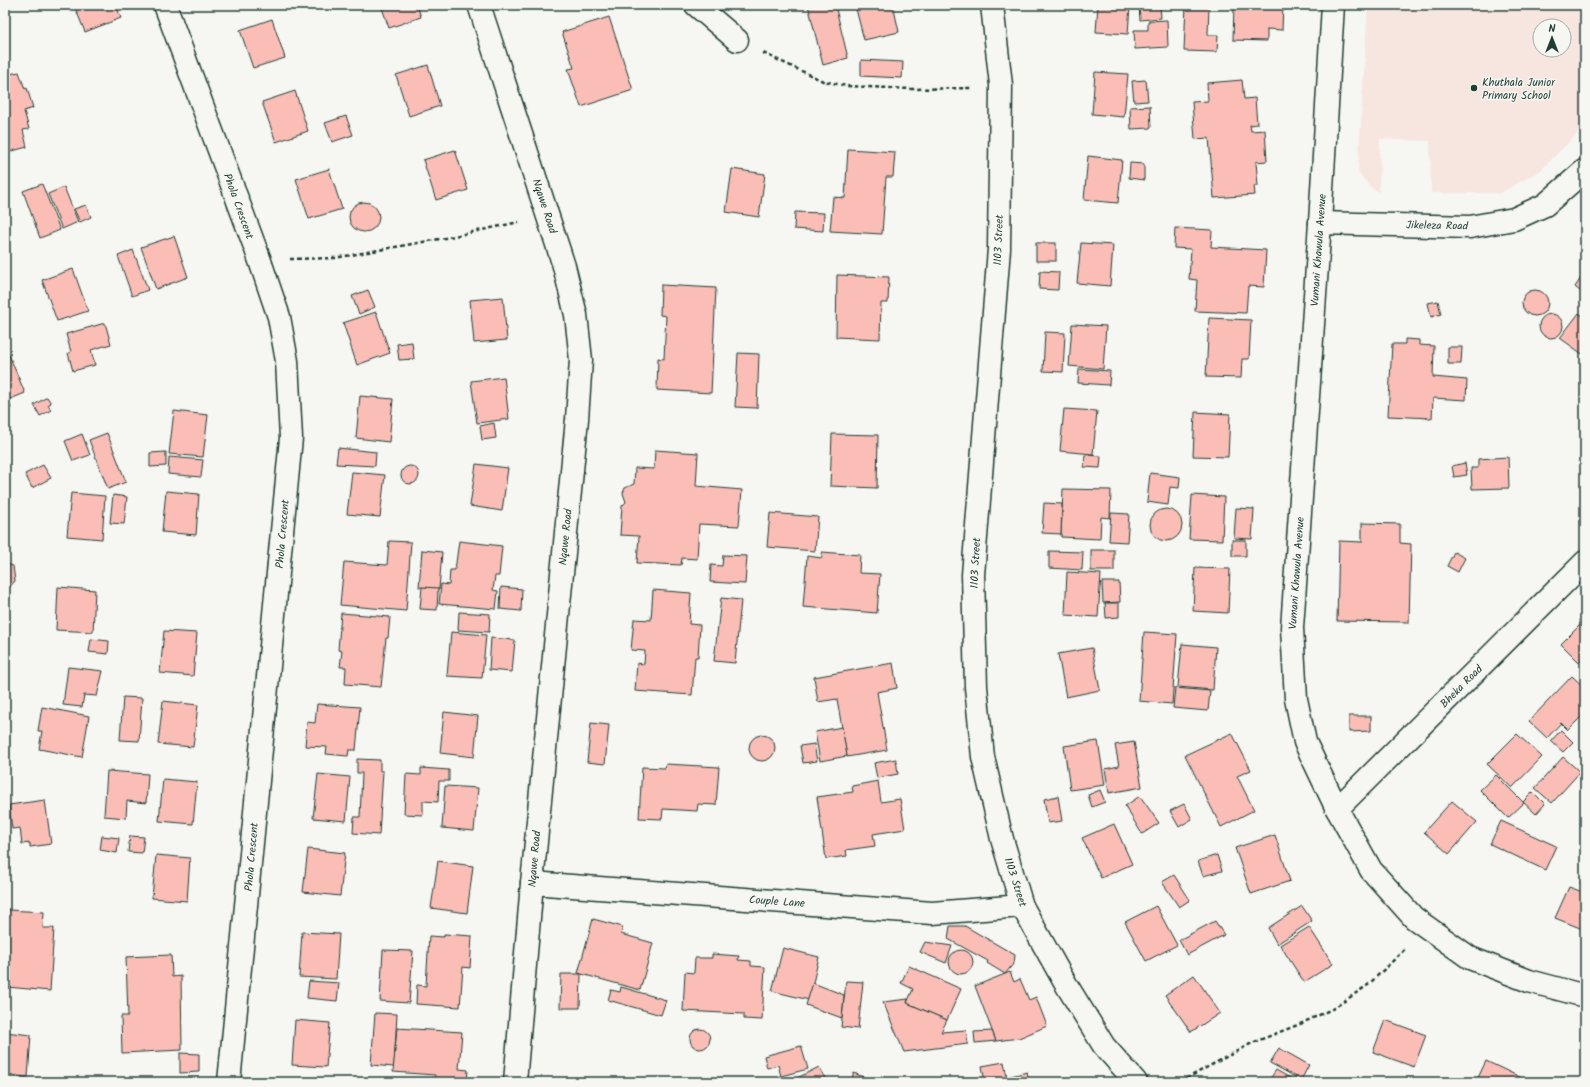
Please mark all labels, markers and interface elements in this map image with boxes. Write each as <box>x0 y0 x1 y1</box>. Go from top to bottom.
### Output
north arrow <box>1532 18 1572 58</box>
text: N <box>1549 20 1556 38</box>
place label: Khuthala Junior Primary School <box>1482 74 1556 105</box>
marker: Khuthala Junior Primary School <box>1469 83 1479 93</box>
street label: Phola Crescent <box>218 171 259 243</box>
street label: Nqawe Road <box>527 177 562 237</box>
street label: Vumani Khawula Avenue <box>1306 193 1332 307</box>
street label: 1103 Street <box>989 213 1009 266</box>
street label: Jikeleza Road <box>1406 216 1469 236</box>
street label: Phola Crescent <box>271 498 295 569</box>
street label: Nqawe Road <box>554 507 578 566</box>
street label: Vumani Khawula Avenue <box>1284 516 1310 630</box>
street label: 1103 Street <box>966 536 986 589</box>
street label: Bheka Road <box>1436 661 1488 712</box>
street label: Phola Crescent <box>240 821 264 892</box>
street label: Nqawe Road <box>524 830 546 888</box>
street label: 1103 Street <box>999 855 1032 910</box>
street label: Couple Lane <box>748 891 806 913</box>

